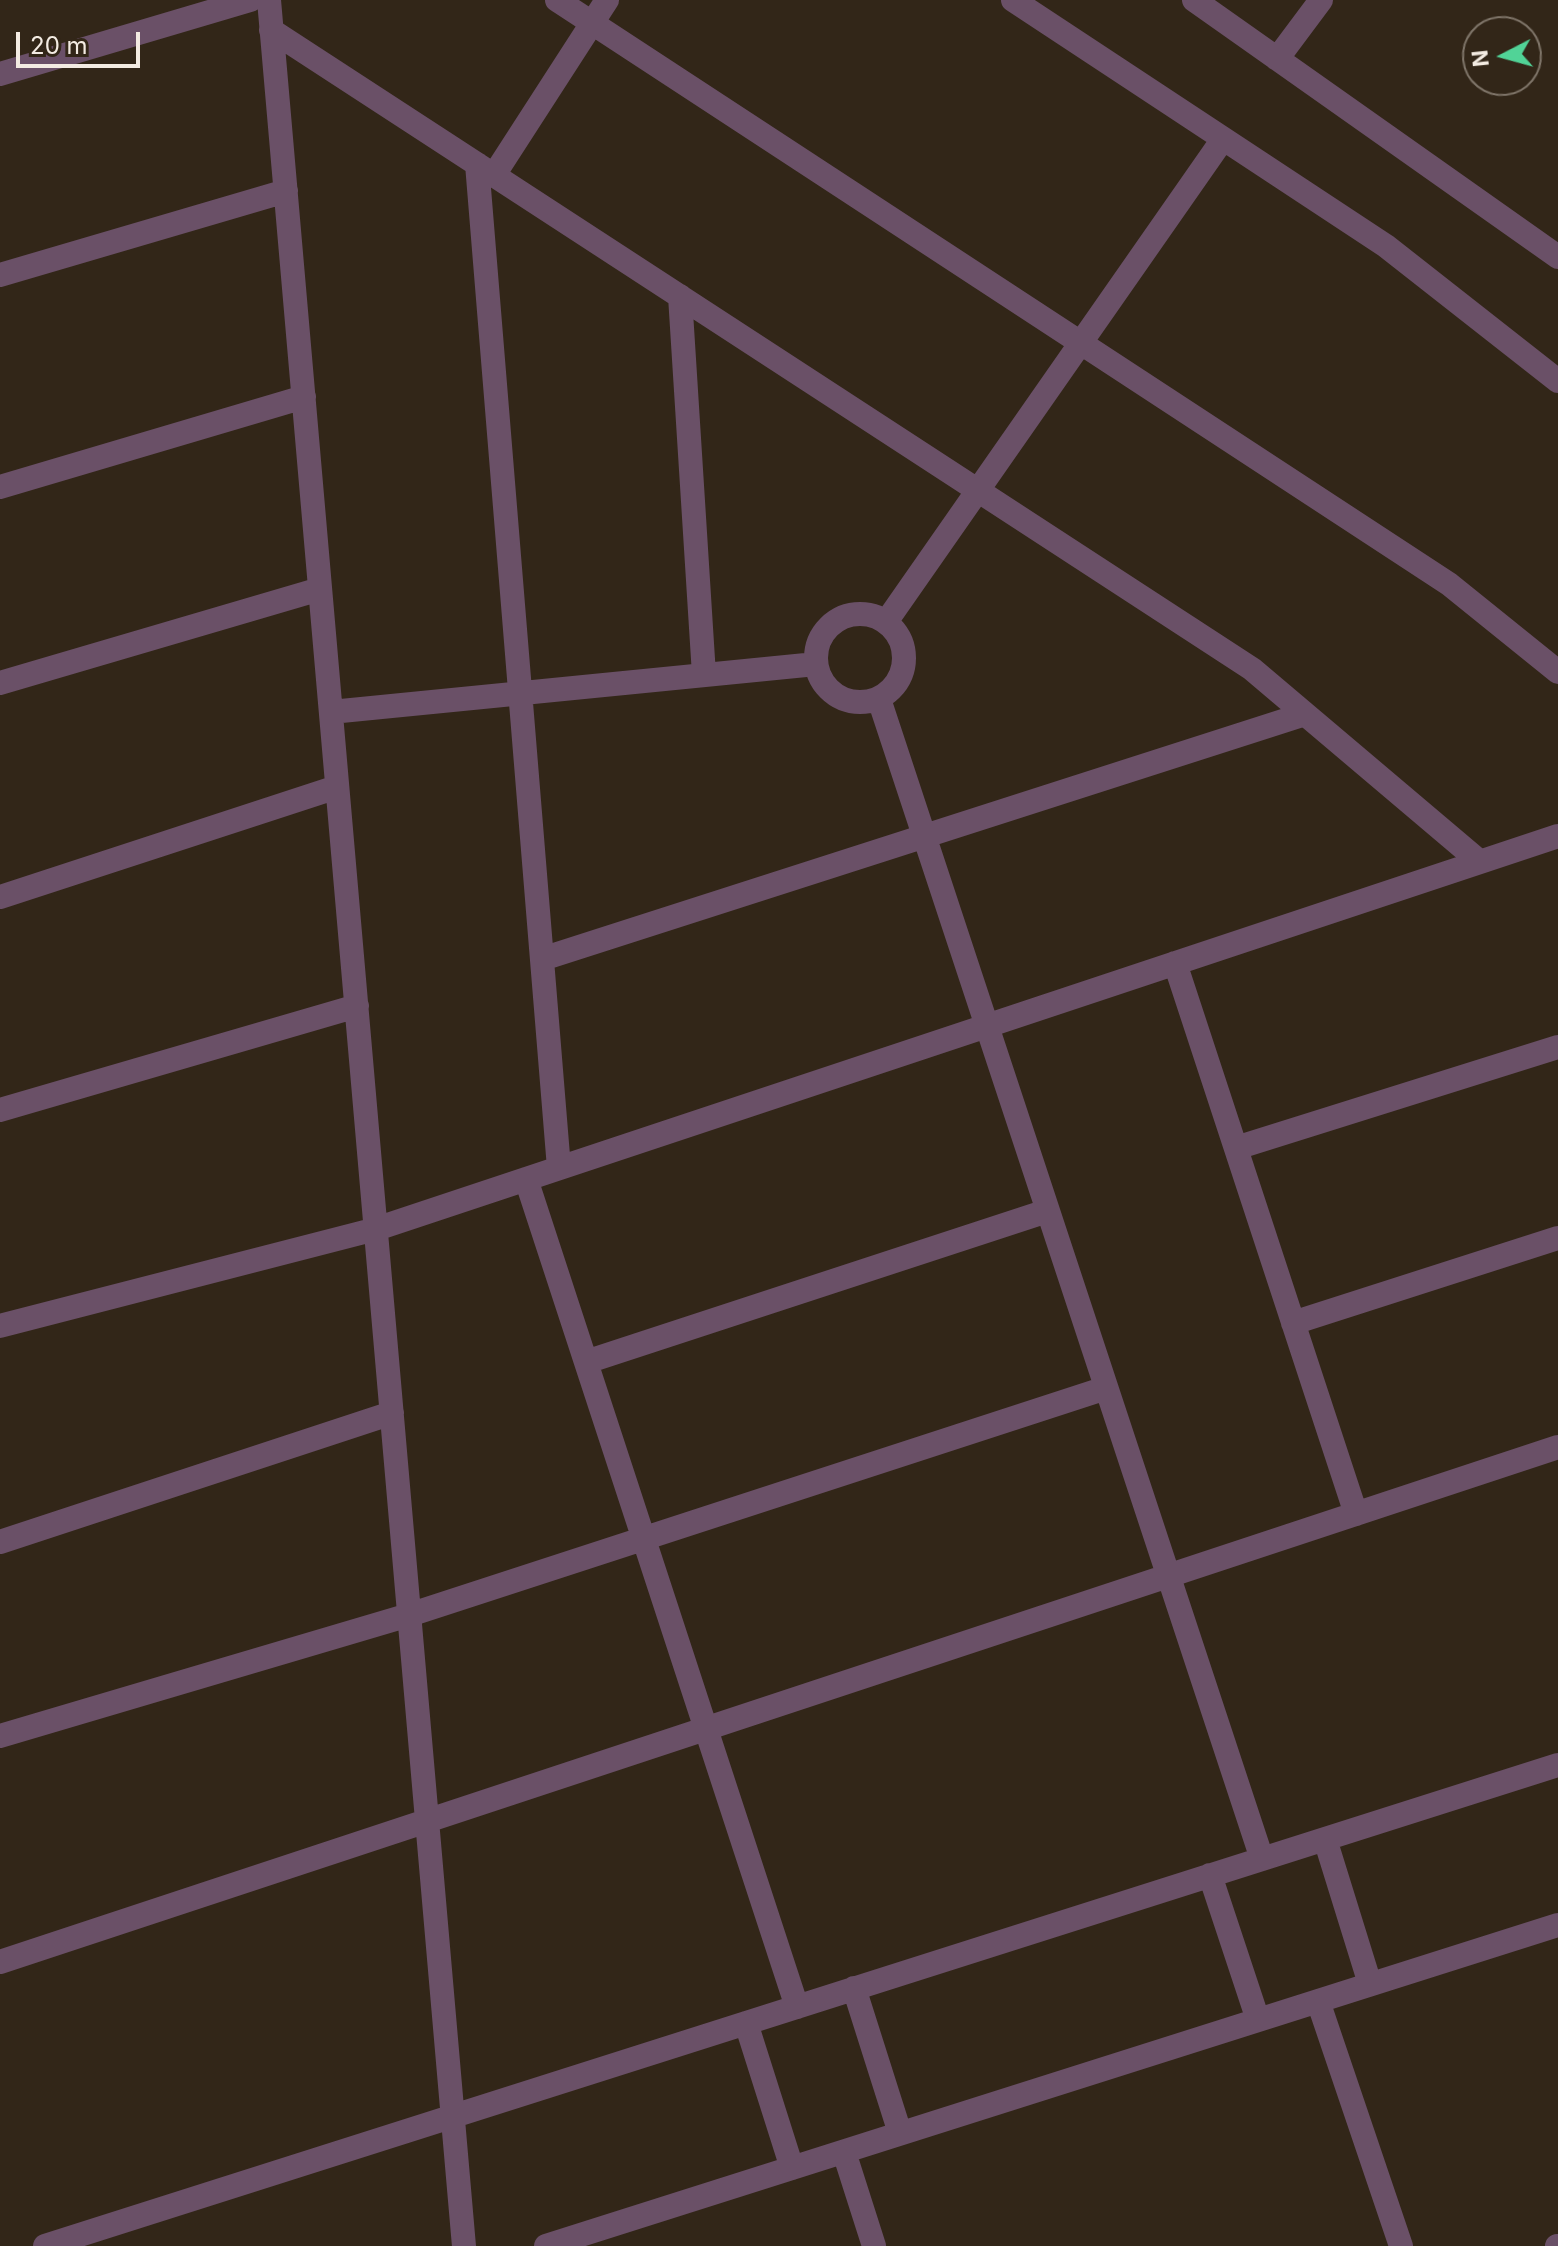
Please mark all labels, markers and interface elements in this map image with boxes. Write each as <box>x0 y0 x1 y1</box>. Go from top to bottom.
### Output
scale bar <box>20 16 144 66</box>
north arrow <box>1462 16 1542 96</box>
text: 20 m <box>30 31 88 60</box>
text: N <box>1466 49 1494 68</box>

